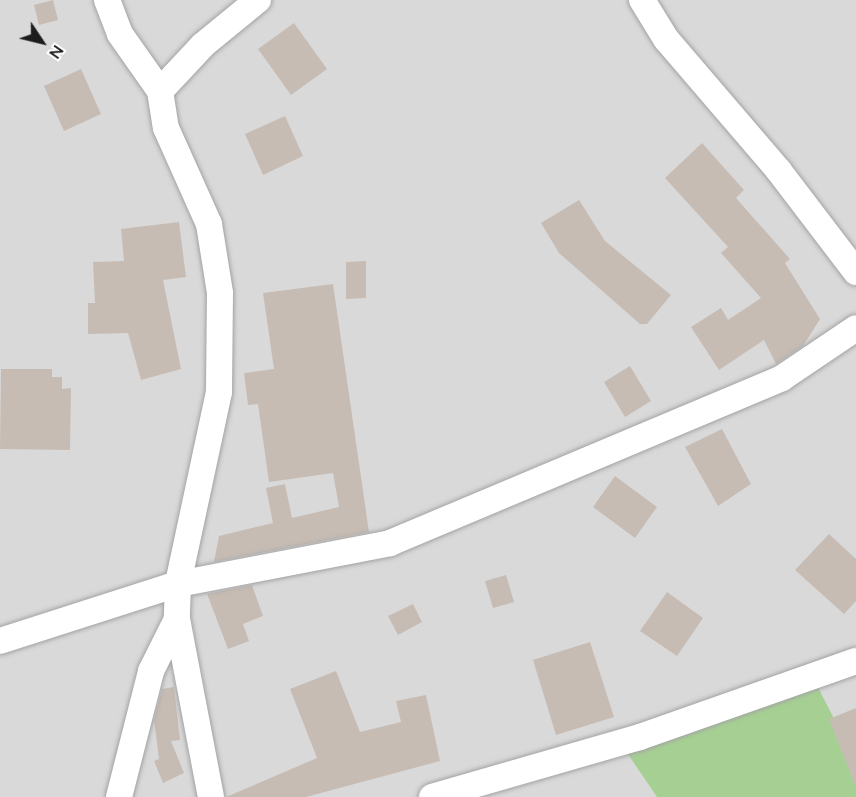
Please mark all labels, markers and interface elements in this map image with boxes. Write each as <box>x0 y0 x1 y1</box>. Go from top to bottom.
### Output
north arrow <box>12 12 72 72</box>
text: N <box>46 42 68 63</box>

